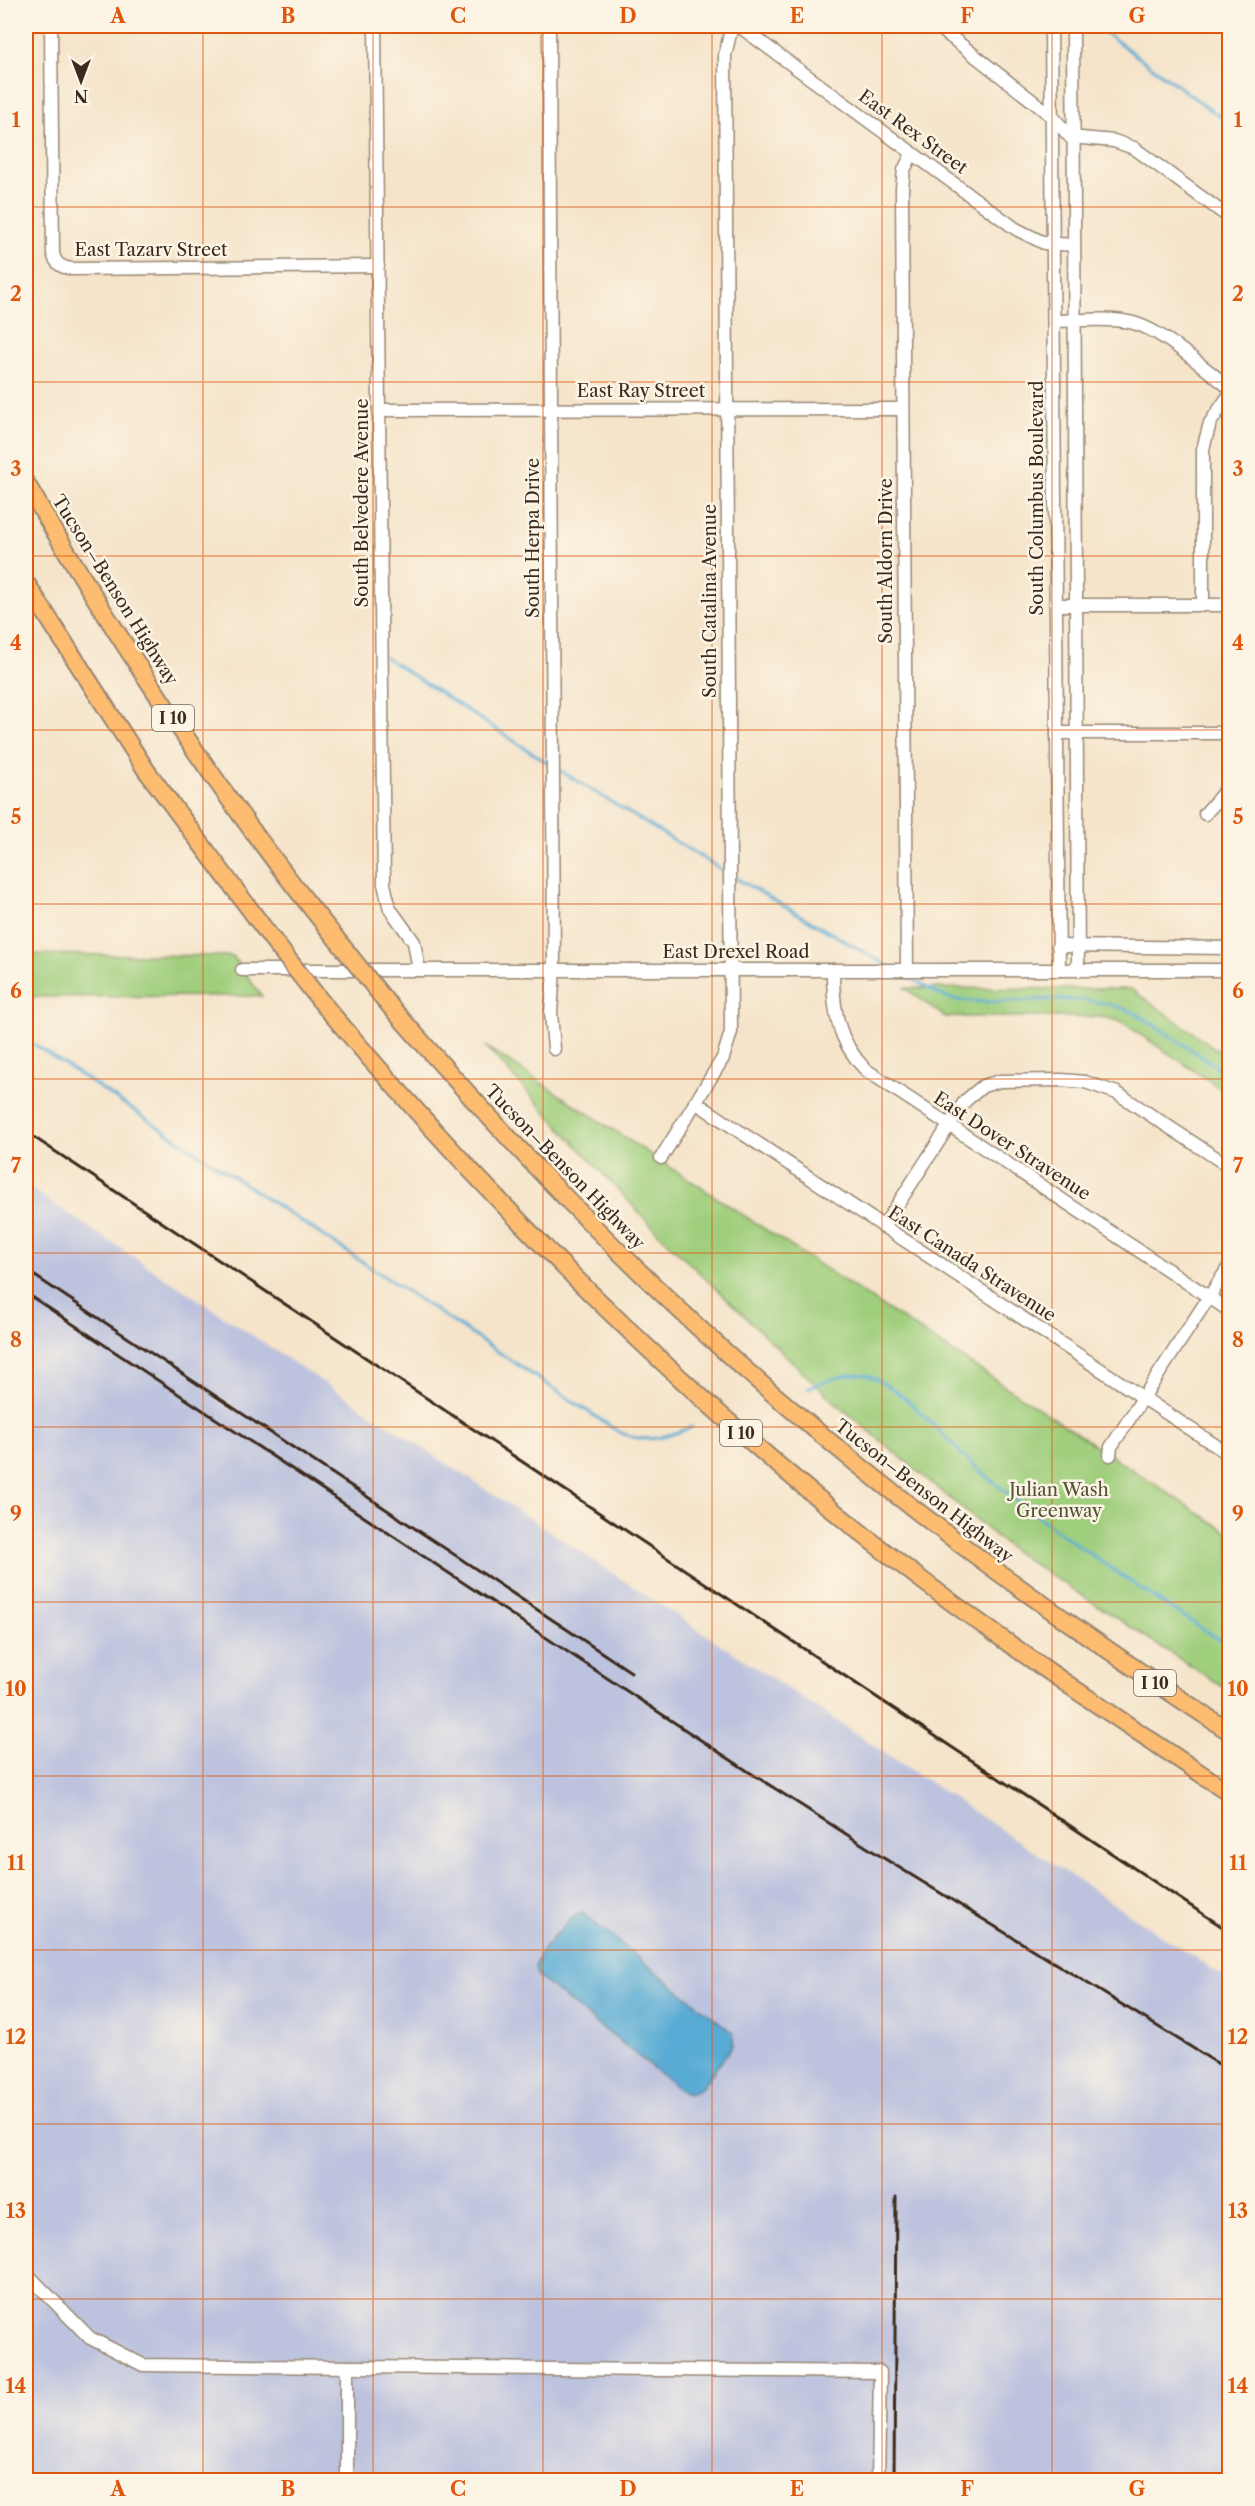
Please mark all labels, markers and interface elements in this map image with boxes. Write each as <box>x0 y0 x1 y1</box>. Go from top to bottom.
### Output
text: A <box>109 4 126 28</box>
text: B <box>281 4 296 28</box>
text: C <box>450 4 466 28</box>
text: D <box>619 4 637 28</box>
text: E <box>790 4 804 28</box>
text: F <box>960 4 974 28</box>
text: G <box>1129 4 1146 28</box>
north arrow <box>51 51 111 111</box>
street label: East Rex Street <box>854 85 972 179</box>
text: N <box>74 86 88 106</box>
text: 1 <box>12 108 21 132</box>
text: 1 <box>1234 108 1243 132</box>
street label: East Tazarv Street <box>75 239 228 261</box>
text: 2 <box>10 282 22 306</box>
text: 2 <box>1232 282 1244 306</box>
street label: East Ray Street <box>577 380 706 402</box>
street label: South Columbus Boulevard <box>1026 381 1048 615</box>
street label: South Belvedere Avenue <box>351 399 373 608</box>
text: 3 <box>10 457 22 481</box>
text: 3 <box>1232 457 1244 481</box>
street label: South Herpa Drive <box>522 458 544 618</box>
street label: South Aldorn Drive <box>875 478 897 644</box>
street label: Tucson–Benson Highway <box>47 491 183 690</box>
street label: South Catalina Avenue <box>699 504 721 698</box>
text: 4 <box>10 631 22 655</box>
text: 4 <box>1232 631 1244 655</box>
road number: I 10 <box>152 705 194 731</box>
text: 5 <box>10 805 22 829</box>
text: 5 <box>1232 805 1244 829</box>
street label: East Drexel Road <box>663 941 809 963</box>
text: 6 <box>10 979 22 1003</box>
text: 6 <box>1232 979 1244 1003</box>
street label: Tucson–Benson Highway <box>481 1080 650 1255</box>
street label: East Dover Stravenue <box>929 1087 1095 1205</box>
text: 7 <box>11 1154 22 1178</box>
text: 7 <box>1233 1154 1244 1178</box>
street label: East Canada Stravenue <box>884 1202 1060 1326</box>
text: 8 <box>10 1328 22 1352</box>
text: 8 <box>1232 1328 1244 1352</box>
street label: Tucson–Benson Highway <box>830 1415 1018 1568</box>
road number: I 10 <box>720 1420 762 1446</box>
park label: Julian Wash Greenway <box>1006 1479 1109 1522</box>
text: 9 <box>10 1502 22 1526</box>
text: 9 <box>1232 1502 1244 1526</box>
road number: I 10 <box>1134 1670 1176 1696</box>
text: 10 <box>5 1677 27 1701</box>
text: 10 <box>1227 1677 1249 1701</box>
text: 11 <box>7 1851 25 1875</box>
text: 11 <box>1229 1851 1247 1875</box>
text: 12 <box>6 2025 26 2049</box>
text: 12 <box>1228 2025 1248 2049</box>
text: 13 <box>6 2199 26 2223</box>
text: 13 <box>1228 2199 1248 2223</box>
text: 14 <box>6 2374 26 2398</box>
text: 14 <box>1228 2374 1248 2398</box>
text: A <box>109 2477 126 2501</box>
text: B <box>281 2477 296 2501</box>
text: C <box>450 2477 466 2501</box>
text: D <box>619 2477 637 2501</box>
text: E <box>790 2477 804 2501</box>
text: F <box>960 2477 974 2501</box>
text: G <box>1129 2477 1146 2501</box>

